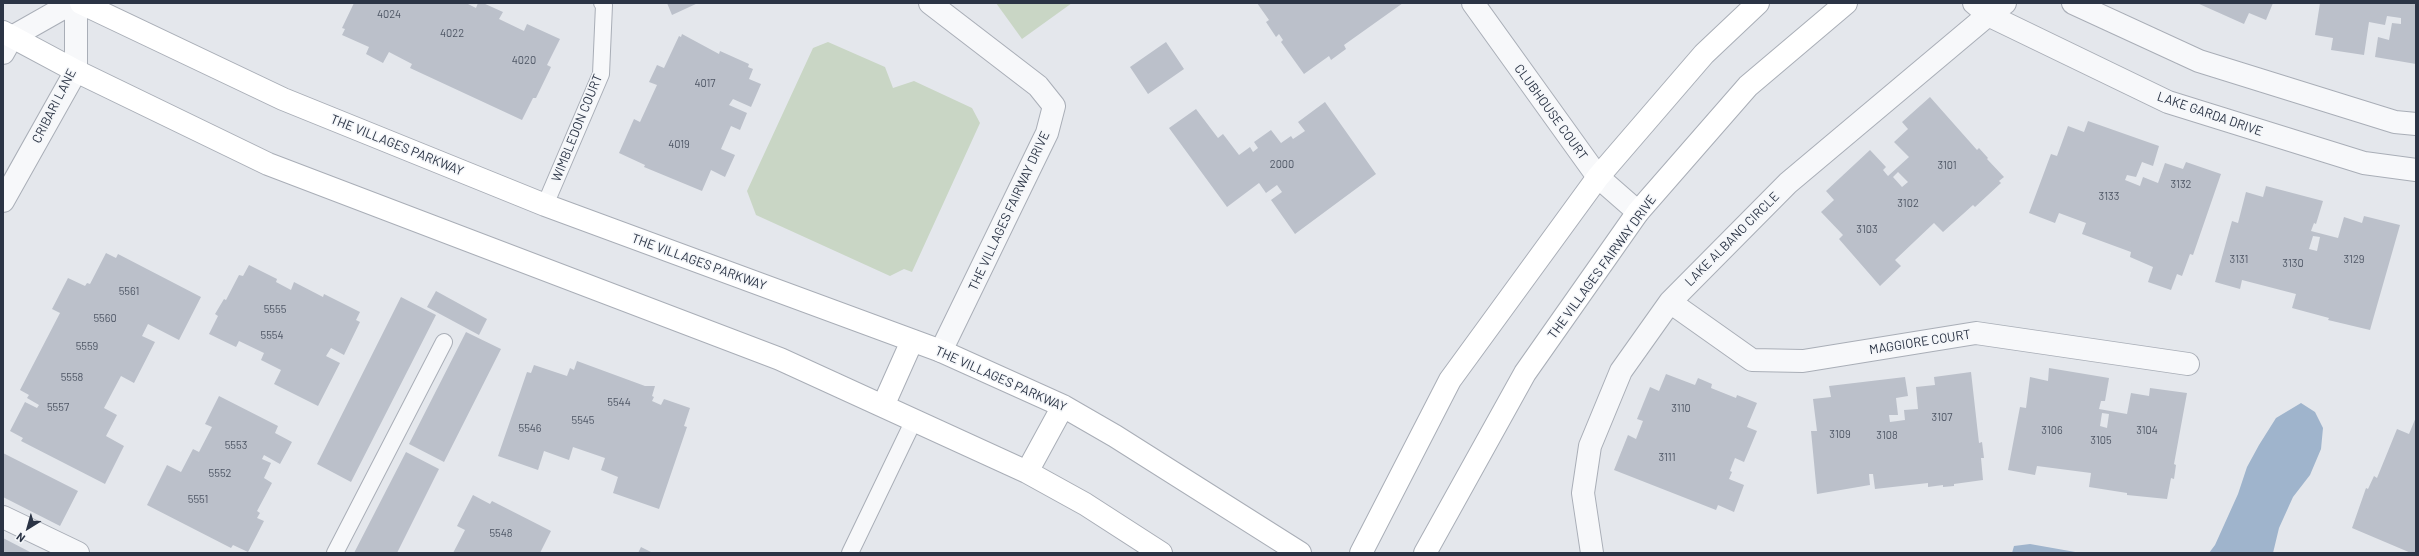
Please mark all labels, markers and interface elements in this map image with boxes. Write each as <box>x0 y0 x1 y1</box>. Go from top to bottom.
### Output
house number: 4024 <box>377 7 401 21</box>
house number: 4022 <box>440 26 464 40</box>
house number: 4020 <box>512 53 536 67</box>
street label: CLUBHOUSE COURT <box>1511 61 1591 163</box>
street label: CRIBARI LANE <box>29 66 79 146</box>
street label: WIMBLEDON COURT <box>548 72 606 184</box>
house number: 4017 <box>694 76 716 90</box>
street label: LAKE GARDA DRIVE <box>2155 89 2265 139</box>
street label: THE VILLAGES PARKWAY <box>328 111 466 179</box>
street label: THE VILLAGES FAIRWAY DRIVE <box>965 129 1053 293</box>
house number: 4019 <box>668 137 690 151</box>
house number: 2000 <box>1270 157 1294 171</box>
house number: 3101 <box>1937 158 1957 172</box>
house number: 3132 <box>2171 177 2191 191</box>
street label: LAKE ALBANO CIRCLE <box>1682 189 1782 289</box>
house number: 3133 <box>2099 189 2119 203</box>
street label: THE VILLAGES FAIRWAY DRIVE <box>1545 192 1659 342</box>
house number: 3102 <box>1897 196 1919 210</box>
house number: 3103 <box>1856 222 1878 236</box>
street label: THE VILLAGES PARKWAY <box>630 230 768 294</box>
house number: 3131 <box>2230 252 2248 266</box>
house number: 3129 <box>2343 252 2365 266</box>
house number: 3130 <box>2282 256 2304 270</box>
house number: 5561 <box>119 284 139 298</box>
house number: 5555 <box>264 302 286 316</box>
house number: 5560 <box>93 311 117 325</box>
street label: MAGGIORE COURT <box>1868 326 1972 358</box>
house number: 5554 <box>260 328 284 342</box>
house number: 5559 <box>76 339 98 353</box>
street label: THE VILLAGES PARKWAY <box>933 343 1069 415</box>
house number: 5558 <box>61 370 83 384</box>
house number: 5544 <box>607 395 631 409</box>
house number: 5557 <box>47 400 69 414</box>
house number: 3110 <box>1671 401 1691 415</box>
house number: 3107 <box>1932 410 1952 424</box>
house number: 5545 <box>571 413 595 427</box>
house number: 5546 <box>518 421 542 435</box>
house number: 3106 <box>2041 423 2063 437</box>
house number: 3104 <box>2136 423 2158 437</box>
house number: 3109 <box>1829 427 1851 441</box>
house number: 3108 <box>1876 428 1898 442</box>
house number: 3105 <box>2090 433 2112 447</box>
house number: 5553 <box>225 438 247 452</box>
house number: 3111 <box>1658 450 1676 464</box>
house number: 5552 <box>209 466 231 480</box>
house number: 5551 <box>188 492 208 506</box>
north arrow <box>8 508 48 548</box>
house number: 5548 <box>489 526 513 540</box>
text: N <box>14 531 27 545</box>

